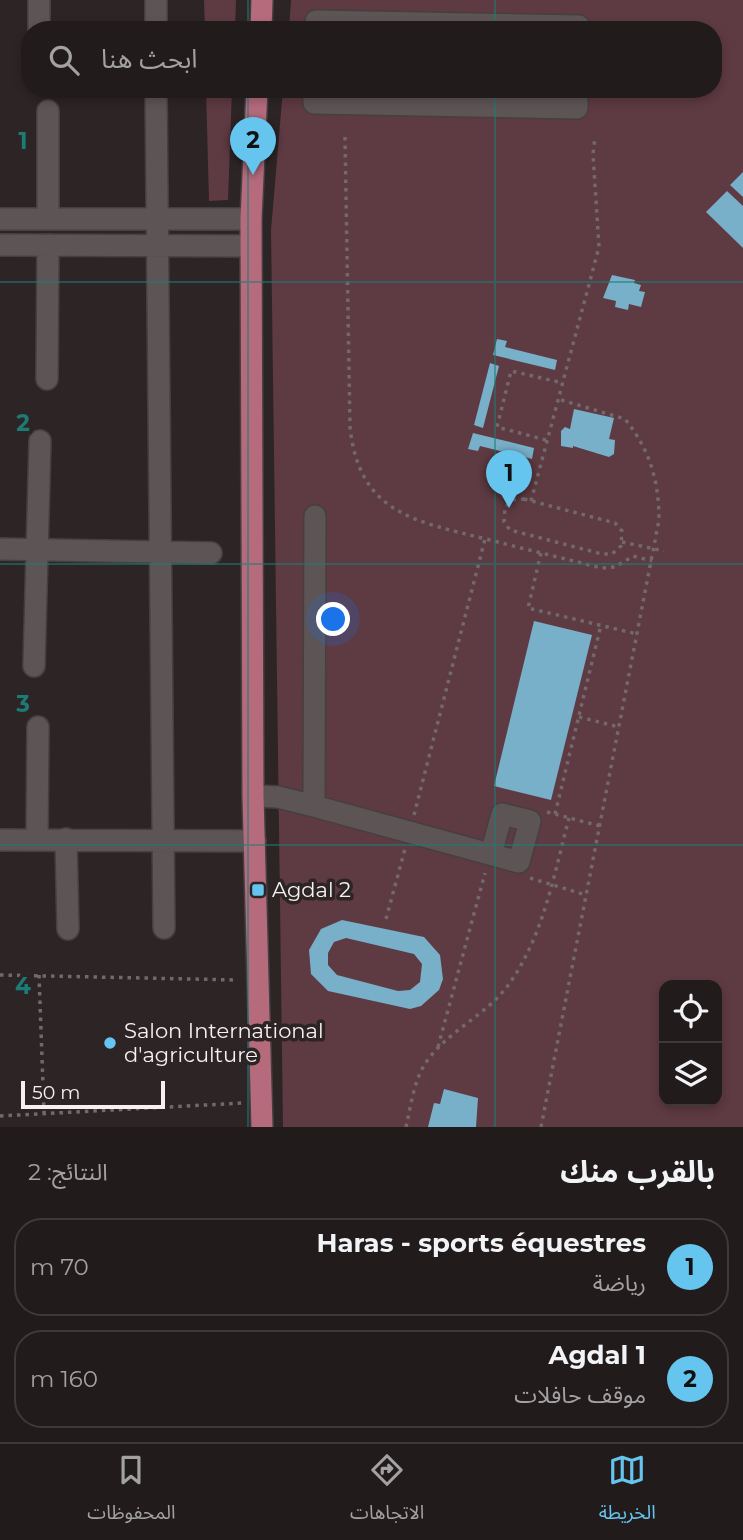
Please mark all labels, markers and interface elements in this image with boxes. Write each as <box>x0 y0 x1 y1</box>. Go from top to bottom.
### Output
search box <box>21 21 722 98</box>
icon: search <box>45 41 83 79</box>
text: ابحث هنا <box>101 43 197 75</box>
pin: 2 <box>230 117 276 175</box>
text: 1 <box>18 127 28 155</box>
text: 2 <box>16 409 30 437</box>
pin: 1 <box>486 450 532 508</box>
your location <box>316 602 350 636</box>
text: 3 <box>15 690 30 718</box>
place label: Agdal 2 <box>272 877 351 902</box>
marker: Agdal 2 <box>250 882 266 898</box>
text: 4 <box>15 972 31 1000</box>
map controls <box>659 980 722 1106</box>
button: locate <box>659 980 722 1043</box>
place label: Salon International d'agriculture <box>124 1018 324 1067</box>
marker: Salon International d'agriculture <box>102 1035 118 1051</box>
button: layers <box>659 1043 722 1106</box>
scale bar <box>21 1078 164 1110</box>
text: 50 m <box>32 1081 80 1104</box>
text: بالقرب منك <box>560 1153 715 1190</box>
text: النتائج: 2 <box>28 1158 108 1186</box>
text: Haras - sports équestres <box>316 1227 646 1259</box>
text: 70 m <box>30 1253 89 1281</box>
text: 1 <box>685 1253 695 1281</box>
text: رياضة <box>593 1269 646 1297</box>
text: Agdal 1 <box>549 1339 646 1371</box>
text: 160 m <box>30 1365 98 1393</box>
text: 2 <box>683 1365 697 1393</box>
text: موقف حافلات <box>514 1381 646 1409</box>
tab: المحفوظات <box>87 1451 176 1533</box>
tab: الاتجاهات <box>350 1451 424 1533</box>
tab: الخريطة <box>599 1451 656 1533</box>

